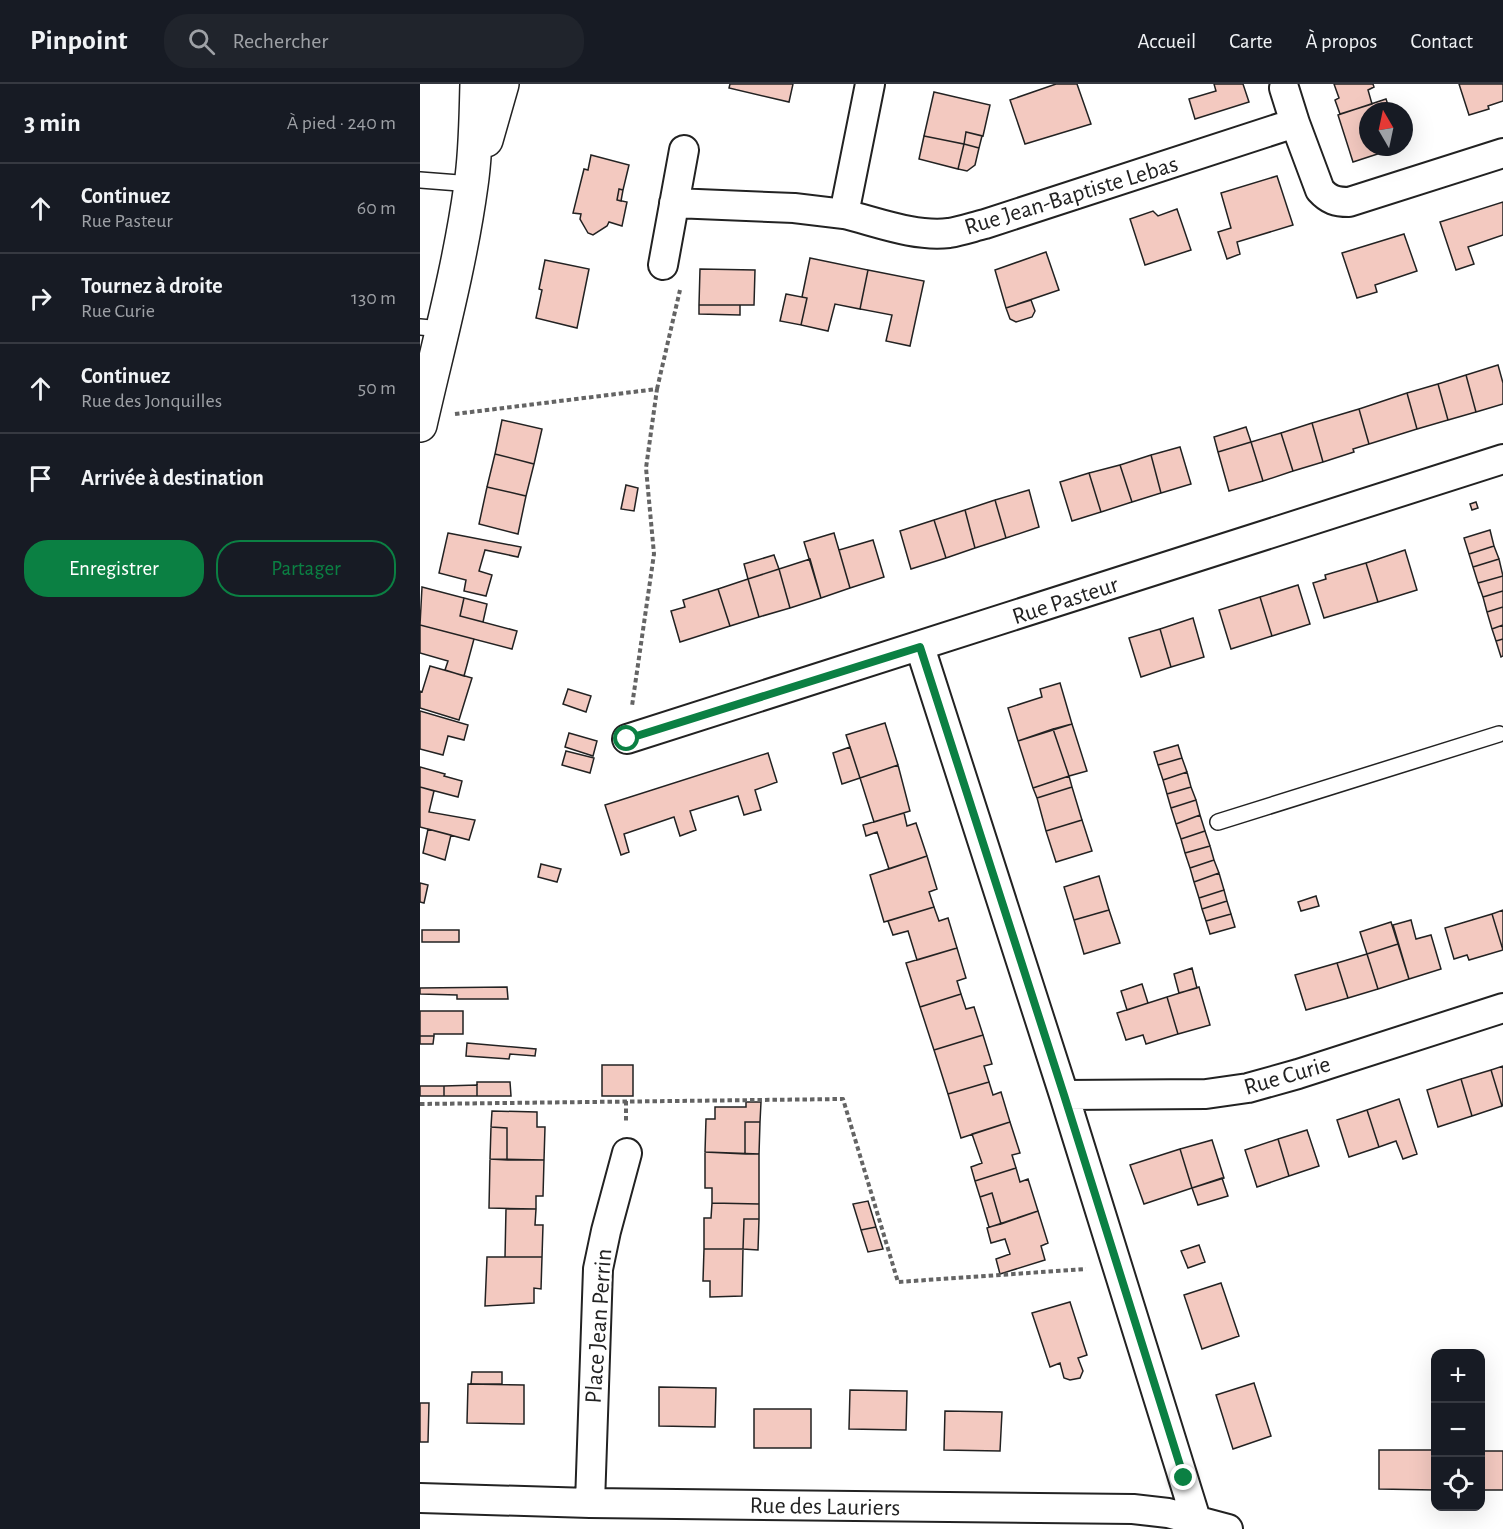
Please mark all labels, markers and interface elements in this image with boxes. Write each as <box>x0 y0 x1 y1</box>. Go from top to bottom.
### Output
search box <box>164 14 584 68</box>
icon: search <box>185 25 218 58</box>
text: Pinpoint <box>30 27 128 55</box>
text: Rechercher <box>233 30 328 52</box>
text: Accueil <box>1138 31 1196 52</box>
text: Carte <box>1229 31 1272 52</box>
text: À propos <box>1305 31 1377 52</box>
text: Contact <box>1410 31 1473 52</box>
north arrow <box>1359 102 1413 156</box>
text: 3 min <box>24 110 81 136</box>
text: À pied · 240 m <box>287 113 396 133</box>
street label: Rue Jean-Baptiste Lebas <box>962 152 1181 240</box>
text: Continuez <box>81 185 170 207</box>
icon: ahead <box>24 192 57 225</box>
text: 60 m <box>357 198 396 218</box>
text: Rue Pasteur <box>81 211 173 231</box>
text: Tournez à droite <box>81 275 223 297</box>
icon: right <box>24 282 57 315</box>
text: 130 m <box>351 288 396 308</box>
text: Rue Curie <box>81 301 155 321</box>
text: Continuez <box>81 365 170 387</box>
icon: ahead <box>24 372 57 405</box>
text: 50 m <box>358 378 396 398</box>
text: Rue des Jonquilles <box>81 391 222 411</box>
icon: arrive <box>24 462 57 495</box>
text: Arrivée à destination <box>81 467 264 489</box>
button: Enregistrer <box>24 540 204 597</box>
button: Partager <box>216 540 396 597</box>
street label: Rue Pasteur <box>1009 572 1122 629</box>
route start <box>613 725 639 751</box>
street label: Rue Curie <box>1241 1052 1333 1100</box>
street label: Place Jean Perrin <box>582 1248 616 1404</box>
map controls <box>1431 1349 1485 1511</box>
button: + <box>1431 1349 1485 1403</box>
button: − <box>1431 1403 1485 1457</box>
button: locate <box>1431 1457 1485 1511</box>
route end <box>1170 1464 1196 1490</box>
street label: Rue des Lauriers <box>749 1494 901 1520</box>

